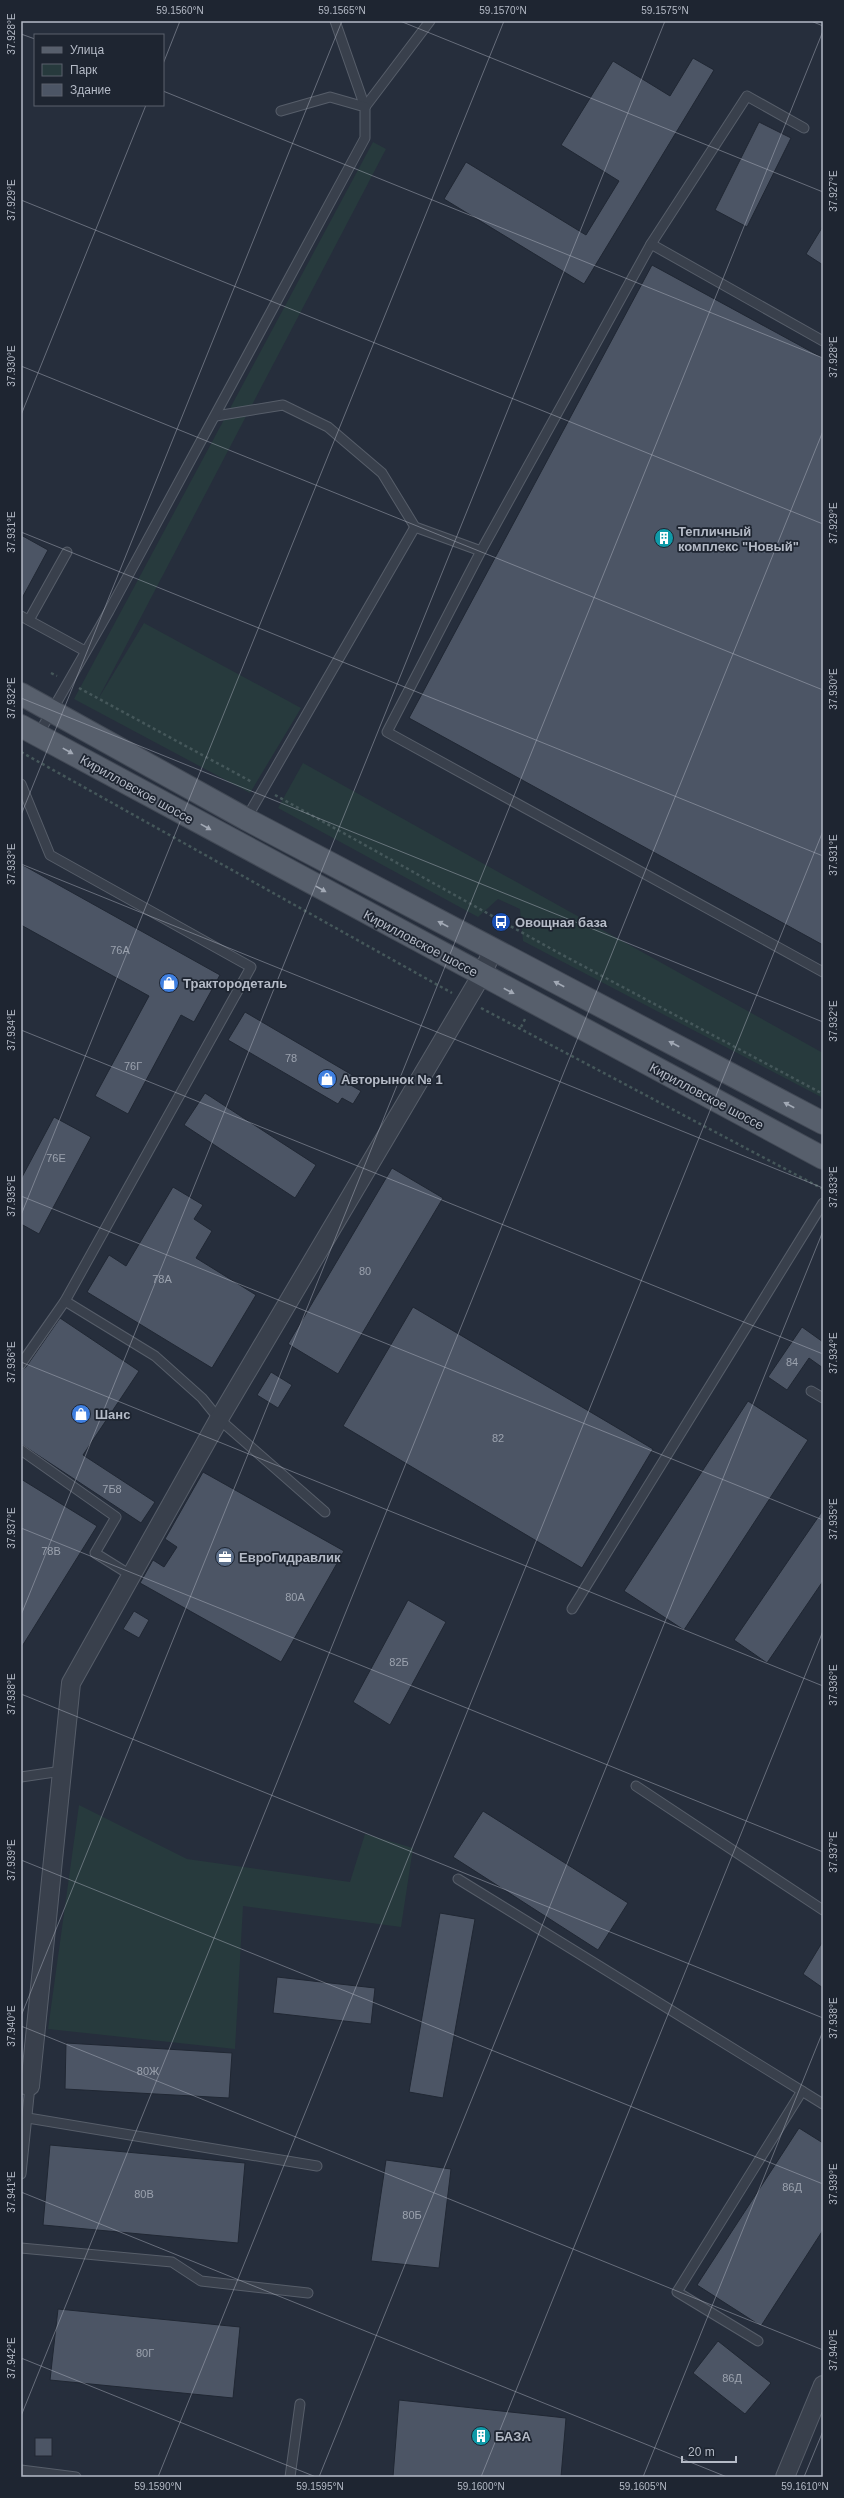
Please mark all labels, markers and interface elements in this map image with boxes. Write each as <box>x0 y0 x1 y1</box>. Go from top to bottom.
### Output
text: 59.1560°N <box>156 5 204 16</box>
text: 59.1565°N <box>318 5 366 16</box>
text: 59.1570°N <box>479 5 527 16</box>
text: 59.1575°N <box>641 5 689 16</box>
text: 37.928°E <box>6 13 17 55</box>
legend <box>34 34 164 106</box>
text: Улица <box>70 43 104 57</box>
text: Парк <box>70 63 98 77</box>
text: Здание <box>70 83 111 97</box>
text: 37.927°E <box>828 170 839 212</box>
text: 37.929°E <box>6 179 17 221</box>
text: 37.928°E <box>828 336 839 378</box>
text: 37.930°E <box>6 345 17 387</box>
text: 37.929°E <box>828 502 839 544</box>
text: 37.931°E <box>6 511 17 553</box>
place label: Тепличный комплекс "Новый" <box>678 524 799 554</box>
building icon: Тепличный комплекс "Новый" <box>653 527 675 549</box>
text: 37.930°E <box>828 668 839 710</box>
text: 37.932°E <box>6 677 17 719</box>
one-way arrow <box>62 748 73 755</box>
street label: Кирилловское шоссе <box>78 752 196 827</box>
one-way arrow <box>201 824 212 830</box>
text: 37.931°E <box>828 834 839 876</box>
text: 37.933°E <box>6 843 17 885</box>
one-way arrow <box>315 886 326 892</box>
street label: Кирилловское шоссе <box>361 907 480 980</box>
bus stop icon: Овощная база <box>490 911 512 933</box>
place label: Овощная база <box>515 915 608 930</box>
one-way arrow <box>437 920 449 927</box>
house number: 76А <box>110 944 130 956</box>
shop icon: Трактородеталь <box>158 972 180 994</box>
place label: Трактородеталь <box>183 976 287 991</box>
one-way arrow <box>553 980 564 987</box>
one-way arrow <box>503 987 515 994</box>
text: 37.932°E <box>828 1000 839 1042</box>
text: 37.934°E <box>6 1009 17 1051</box>
one-way arrow <box>668 1041 679 1048</box>
house number: 78 <box>285 1052 297 1064</box>
house number: 76Г <box>124 1060 142 1072</box>
street label: Кирилловское шоссе <box>647 1060 766 1133</box>
shop icon: Авторынок № 1 <box>316 1068 338 1090</box>
place label: Авторынок № 1 <box>341 1072 443 1087</box>
one-way arrow <box>783 1102 794 1108</box>
house number: 76Е <box>46 1152 66 1164</box>
text: 37.933°E <box>828 1166 839 1208</box>
text: 37.935°E <box>6 1175 17 1217</box>
house number: 80 <box>359 1265 371 1277</box>
house number: 78А <box>152 1273 172 1285</box>
text: 37.934°E <box>828 1332 839 1374</box>
text: 37.936°E <box>6 1341 17 1383</box>
house number: 84 <box>786 1356 798 1368</box>
shop icon: Шанс <box>70 1403 92 1425</box>
place label: Шанс <box>95 1407 130 1422</box>
house number: 82 <box>492 1432 504 1444</box>
house number: 7Б8 <box>102 1483 122 1495</box>
text: 37.935°E <box>828 1498 839 1540</box>
text: 37.937°E <box>6 1507 17 1549</box>
house number: 78В <box>41 1545 61 1557</box>
office icon: ЕвроГидравлик <box>214 1546 236 1568</box>
place label: ЕвроГидравлик <box>239 1550 341 1565</box>
house number: 80А <box>285 1591 305 1603</box>
house number: 82Б <box>389 1656 409 1668</box>
text: 37.936°E <box>828 1664 839 1706</box>
text: 37.938°E <box>6 1673 17 1715</box>
text: 37.937°E <box>828 1831 839 1873</box>
text: 37.939°E <box>6 1839 17 1881</box>
text: 37.938°E <box>828 1997 839 2039</box>
text: 37.940°E <box>6 2005 17 2047</box>
house number: 80Ж <box>137 2065 159 2077</box>
text: 37.939°E <box>828 2163 839 2205</box>
text: 37.941°E <box>6 2171 17 2213</box>
house number: 86Д <box>782 2181 802 2193</box>
house number: 80В <box>134 2188 154 2200</box>
house number: 80Б <box>402 2209 422 2221</box>
text: 37.940°E <box>828 2329 839 2371</box>
text: 37.942°E <box>6 2337 17 2379</box>
house number: 80Г <box>136 2347 154 2359</box>
house number: 86Д <box>722 2372 742 2384</box>
building icon: БАЗА <box>470 2425 492 2447</box>
place label: БАЗА <box>495 2429 531 2444</box>
scale bar <box>682 2438 736 2464</box>
text: 20 m <box>688 2445 715 2459</box>
text: 59.1590°N <box>134 2481 182 2492</box>
text: 59.1595°N <box>296 2481 344 2492</box>
text: 59.1600°N <box>457 2481 505 2492</box>
text: 59.1605°N <box>619 2481 667 2492</box>
text: 59.1610°N <box>781 2481 829 2492</box>

